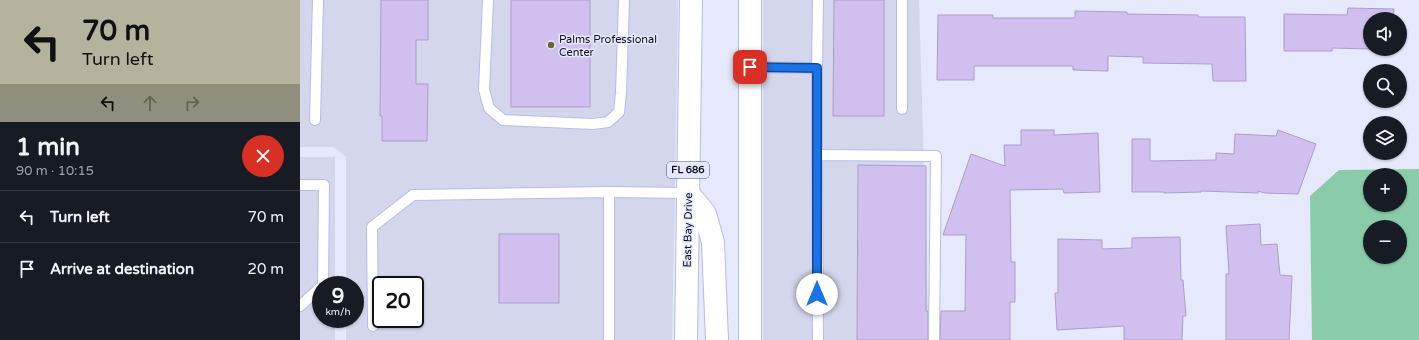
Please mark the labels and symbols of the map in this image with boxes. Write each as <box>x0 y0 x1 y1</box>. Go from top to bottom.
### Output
place label: Palms Professional Center <box>559 33 657 59</box>
marker: Palms Professional Center <box>546 40 556 50</box>
pin <box>733 50 767 84</box>
road number: FL 686 <box>667 162 709 178</box>
street label: East Bay Drive <box>681 192 695 268</box>
position arrow <box>796 273 838 315</box>
speed limit sign: 20 <box>372 276 424 328</box>

